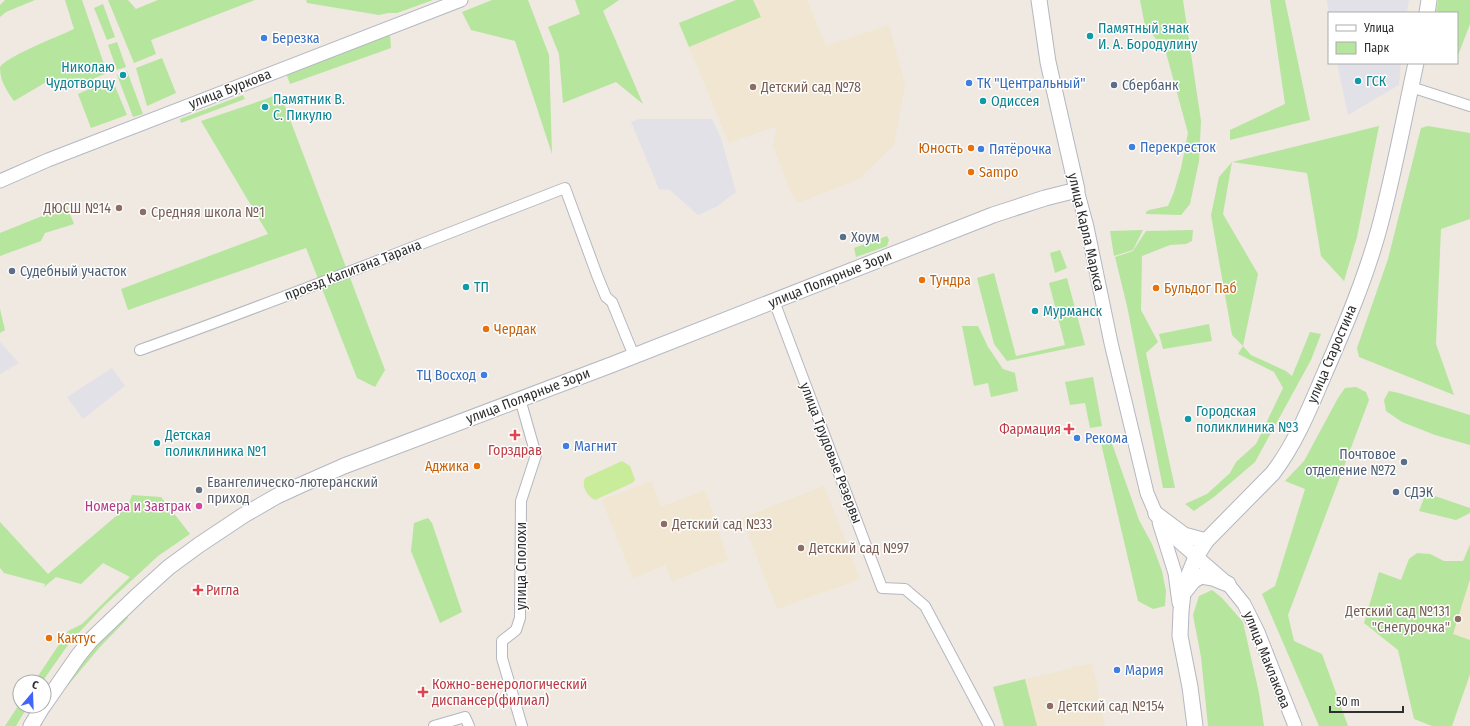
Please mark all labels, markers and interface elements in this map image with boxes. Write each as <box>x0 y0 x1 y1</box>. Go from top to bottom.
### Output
legend <box>1328 12 1458 64</box>
place label: Памятный знак И. А. Бородулину <box>1098 20 1198 53</box>
text: Улица <box>1363 21 1394 35</box>
place label: Березка <box>272 30 320 47</box>
marker: Памятный знак И. А. Бородулину <box>1085 31 1095 41</box>
marker: Березка <box>259 33 269 43</box>
text: Парк <box>1364 41 1390 55</box>
place label: Николаю Чудотворцу <box>46 59 116 92</box>
street label: улица Буркова <box>186 65 274 113</box>
marker: Николаю Чудотворцу <box>118 70 128 80</box>
place label: ГСК <box>1366 73 1387 90</box>
place label: ТК "Центральный" <box>977 75 1086 92</box>
marker: ГСК <box>1353 76 1363 86</box>
place label: Сбербанк <box>1122 77 1179 94</box>
marker: ТК "Центральный" <box>964 78 974 88</box>
place label: Детский сад №78 <box>760 79 861 96</box>
marker: Сбербанк <box>1109 80 1119 90</box>
marker: Детский сад №78 <box>748 82 758 92</box>
place label: Памятник В. С. Пикулю <box>273 91 345 124</box>
place label: Одиссея <box>991 93 1039 110</box>
marker: Одиссея <box>978 96 988 106</box>
marker: Памятник В. С. Пикулю <box>260 102 270 112</box>
place label: Перекресток <box>1140 139 1216 156</box>
place label: Юность <box>919 140 964 157</box>
place label: Пятёрочка <box>989 141 1052 158</box>
marker: Перекресток <box>1127 142 1137 152</box>
marker: Юность <box>966 143 976 153</box>
marker: Пятёрочка <box>976 144 986 154</box>
place label: Sampo <box>979 164 1018 181</box>
marker: Sampo <box>966 167 976 177</box>
street label: улица Карла Маркса <box>1064 171 1108 293</box>
place label: ДЮСШ №14 <box>43 200 111 217</box>
marker: ДЮСШ №14 <box>114 203 124 213</box>
place label: Средняя школа №1 <box>151 204 265 221</box>
marker: Средняя школа №1 <box>138 207 148 217</box>
place label: Хоум <box>851 229 880 246</box>
marker: Хоум <box>838 232 848 242</box>
street label: проезд Капитана Тарана <box>282 236 424 304</box>
street label: улица Полярные Зори <box>766 246 894 312</box>
place label: Судебный участок <box>20 263 127 280</box>
marker: Судебный участок <box>7 266 17 276</box>
place label: Тундра <box>930 272 971 289</box>
marker: Тундра <box>917 275 927 285</box>
place label: ТП <box>474 279 489 296</box>
place label: Бульдог Паб <box>1164 280 1237 297</box>
marker: ТП <box>461 282 471 292</box>
marker: Бульдог Паб <box>1151 283 1161 293</box>
street label: улица Старостина <box>1304 302 1360 406</box>
place label: Мурманск <box>1043 303 1102 320</box>
marker: Мурманск <box>1030 306 1040 316</box>
place label: Чердак <box>494 321 537 338</box>
marker: Чердак <box>481 324 491 334</box>
street label: улица Полярные Зори <box>464 364 592 428</box>
place label: ТЦ Восход <box>416 367 476 384</box>
marker: ТЦ Восход <box>479 370 489 380</box>
street label: улица Трудовые Резервы <box>796 380 866 526</box>
place label: Городская поликлиника №3 <box>1196 403 1299 436</box>
marker: Городская поликлиника №3 <box>1183 414 1193 424</box>
place label: Фармация <box>999 421 1061 438</box>
marker: Фармация <box>1064 424 1074 434</box>
place label: Детская поликлиника №1 <box>164 427 267 460</box>
marker: Горздрав <box>510 430 520 440</box>
place label: Рекома <box>1085 430 1128 447</box>
marker: Рекома <box>1072 433 1082 443</box>
marker: Детская поликлиника №1 <box>152 438 162 448</box>
place label: Магнит <box>574 438 617 455</box>
marker: Магнит <box>561 441 571 451</box>
place label: Горздрав <box>488 442 542 459</box>
place label: Почтовое отделение №72 <box>1305 446 1396 479</box>
marker: Почтовое отделение №72 <box>1399 457 1409 467</box>
place label: Аджика <box>425 458 469 475</box>
marker: Аджика <box>472 461 482 471</box>
place label: Евангелическо-лютеранский приход <box>207 474 378 507</box>
place label: СДЭК <box>1404 484 1434 501</box>
marker: Евангелическо-лютеранский приход <box>194 485 204 495</box>
marker: СДЭК <box>1391 487 1401 497</box>
place label: Номера и Завтрак <box>85 498 191 515</box>
marker: Номера и Завтрак <box>194 501 204 511</box>
place label: Детский сад №33 <box>671 516 772 533</box>
marker: Детский сад №33 <box>659 519 669 529</box>
street label: улица Сполохи <box>513 522 530 610</box>
place label: Детский сад №97 <box>808 540 909 557</box>
marker: Детский сад №97 <box>796 543 806 553</box>
place label: Ригла <box>206 582 240 599</box>
marker: Ригла <box>193 585 203 595</box>
place label: Детский сад №131 "Снегурочка" <box>1344 603 1450 636</box>
street label: улица Маклакова <box>1240 609 1294 711</box>
marker: Детский сад №131 "Снегурочка" <box>1453 614 1463 624</box>
place label: Кактус <box>57 630 96 647</box>
marker: Кактус <box>44 633 54 643</box>
place label: Мария <box>1125 662 1164 679</box>
marker: Мария <box>1112 665 1122 675</box>
north arrow <box>12 674 52 714</box>
place label: Кожно-венерологический диспансер(филиал) <box>432 676 587 709</box>
text: С <box>30 678 40 692</box>
marker: Кожно-венерологический диспансер(филиал) <box>417 686 429 698</box>
scale bar <box>1330 688 1403 714</box>
text: 50 m <box>1336 695 1360 709</box>
place label: Детский сад №154 <box>1057 698 1165 715</box>
marker: Детский сад №154 <box>1045 701 1055 711</box>

